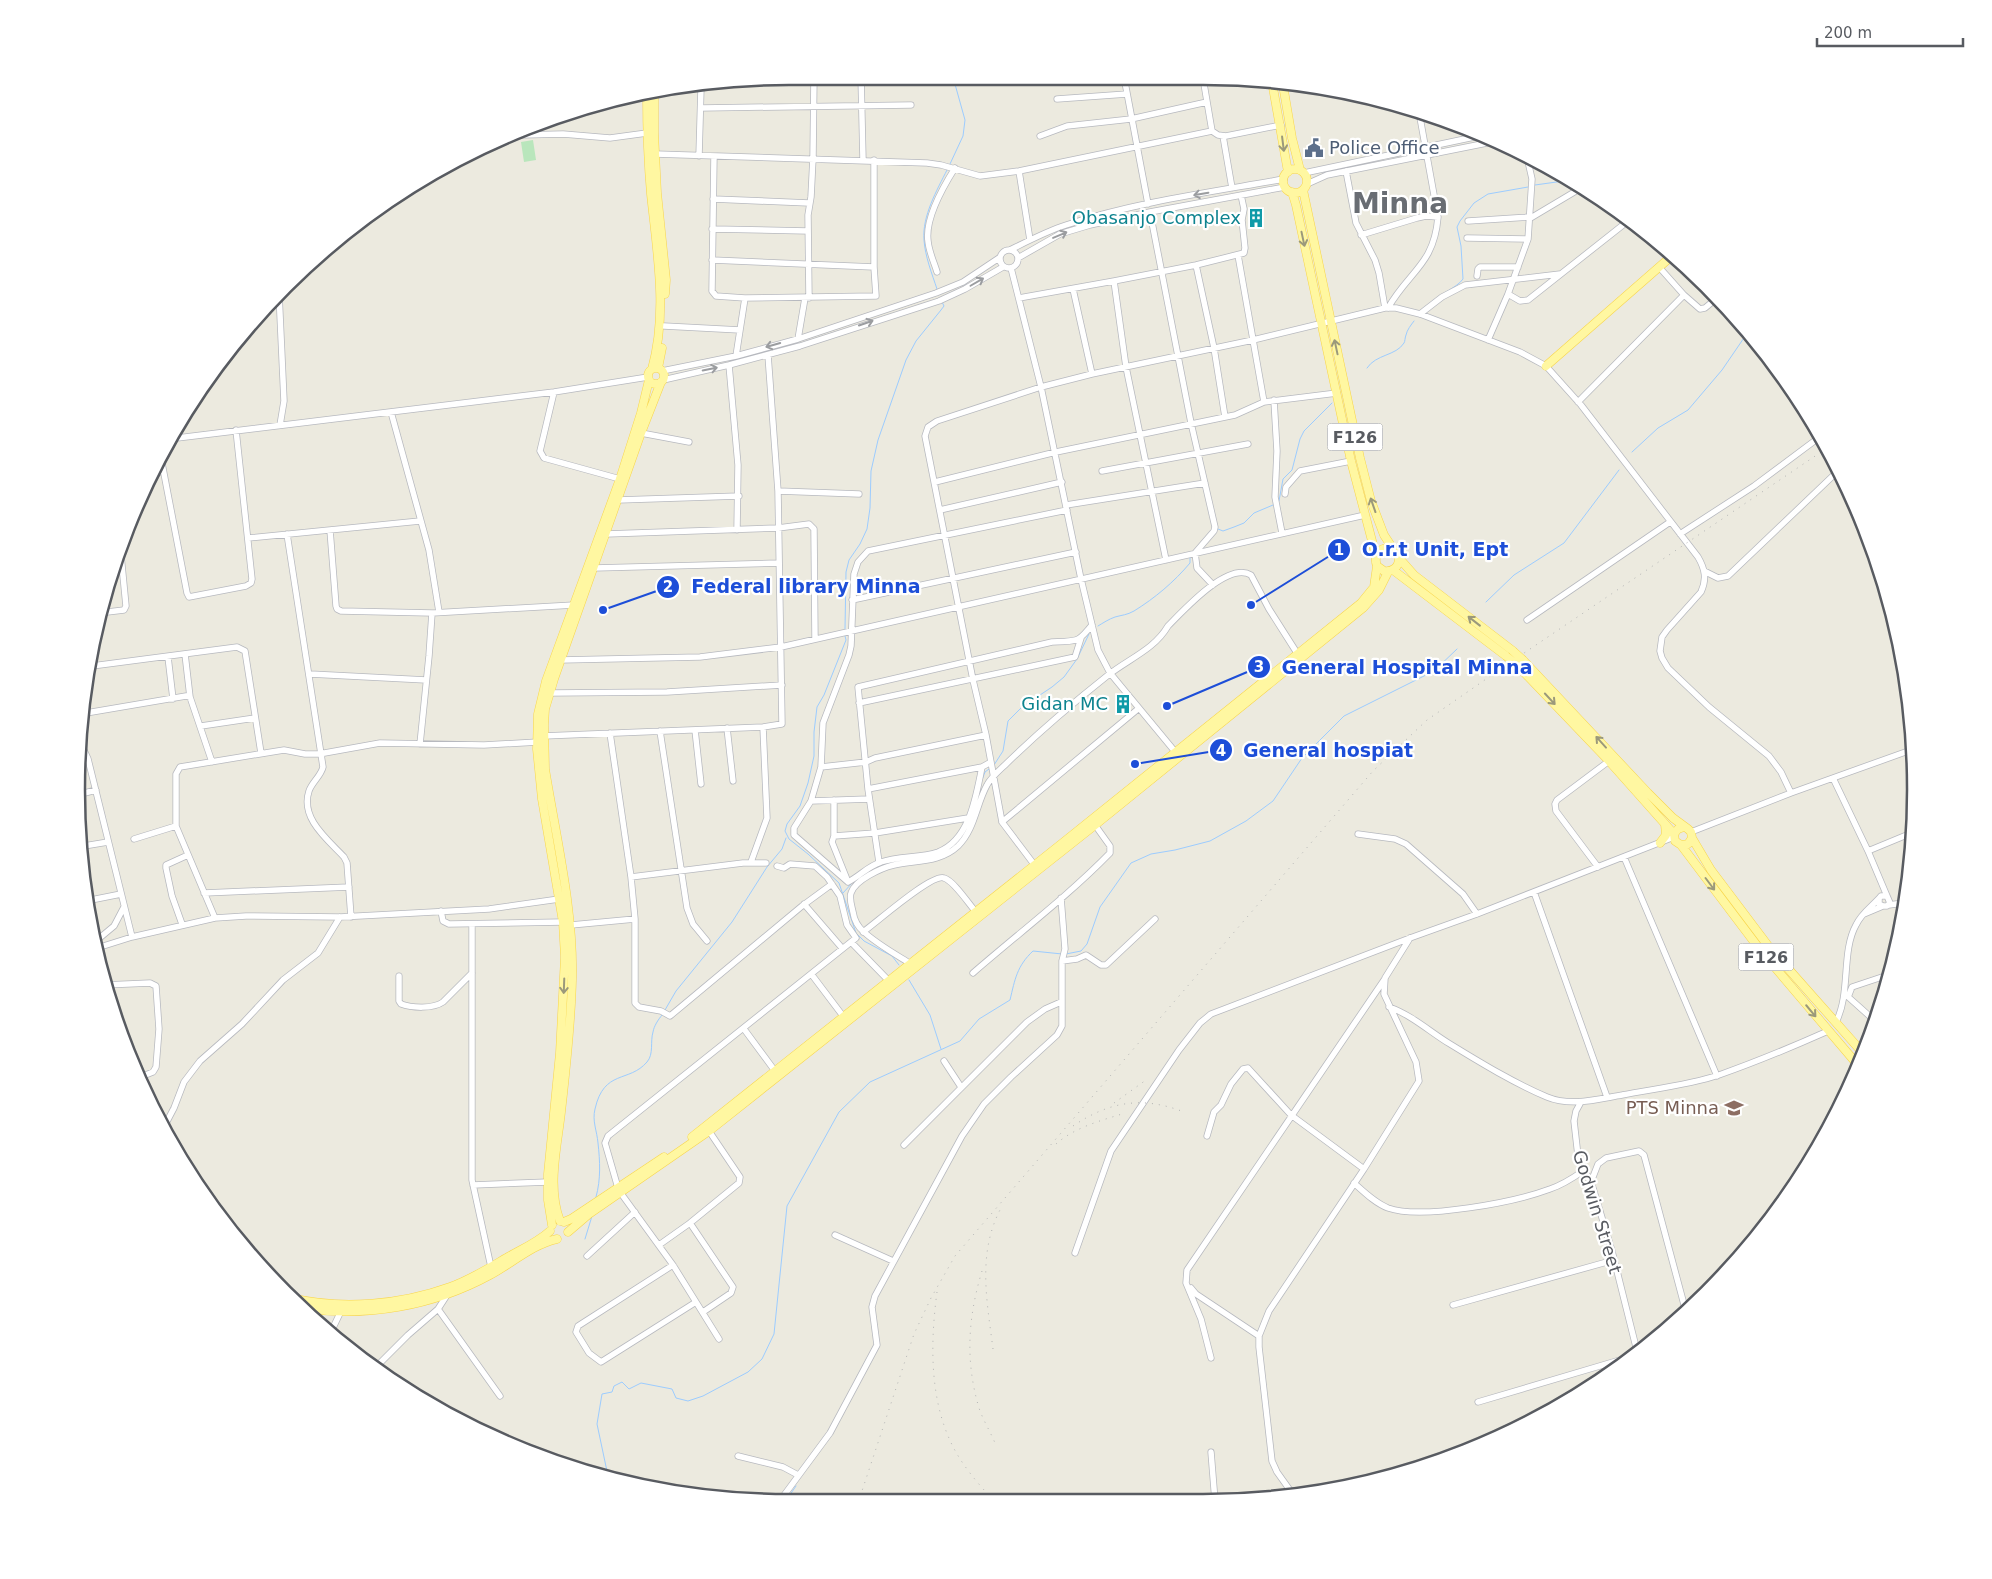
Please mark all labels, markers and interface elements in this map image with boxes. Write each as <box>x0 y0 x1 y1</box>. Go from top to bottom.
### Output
scale bar <box>1817 15 1963 47</box>
text: 200 m <box>1824 24 1872 42</box>
one-way arrow <box>1278 136 1288 152</box>
public building icon: Police Office <box>1303 137 1325 159</box>
place label: Police Office <box>1329 137 1439 158</box>
district label: Minna <box>1352 187 1448 220</box>
one-way arrow <box>1194 190 1210 199</box>
place label: Obasanjo Complex <box>1072 207 1241 228</box>
building icon: Obasanjo Complex <box>1245 207 1267 229</box>
one-way arrow <box>1052 229 1067 239</box>
one-way arrow <box>1299 231 1308 247</box>
one-way arrow <box>970 276 984 286</box>
one-way arrow <box>858 318 874 328</box>
one-way arrow <box>1331 339 1340 355</box>
one-way arrow <box>766 341 782 351</box>
one-way arrow <box>702 363 718 373</box>
road number: F126 <box>1328 424 1382 451</box>
one-way arrow <box>1367 497 1377 513</box>
callout: O.r.t Unit, Ept <box>1327 533 1519 567</box>
text: O.r.t Unit, Ept <box>1362 538 1508 560</box>
text: 1 <box>1334 541 1344 559</box>
callout: Federal library Minna <box>656 570 930 604</box>
text: Federal library Minna <box>691 575 921 597</box>
text: 2 <box>663 578 673 596</box>
one-way arrow <box>1468 616 1481 627</box>
callout: General Hospital Minna <box>1246 650 1542 684</box>
text: General Hospital Minna <box>1282 656 1532 678</box>
text: 3 <box>1254 658 1264 676</box>
one-way arrow <box>1544 692 1556 705</box>
place label: Gidan MC <box>1021 693 1108 714</box>
building icon: Gidan MC <box>1112 693 1134 715</box>
callout: General hospiat <box>1208 733 1423 767</box>
one-way arrow <box>1595 736 1607 749</box>
text: General hospiat <box>1243 739 1413 761</box>
text: 4 <box>1216 742 1226 760</box>
one-way arrow <box>1705 877 1715 891</box>
road number: F126 <box>1738 944 1794 970</box>
one-way arrow <box>560 978 569 994</box>
one-way arrow <box>1806 1005 1817 1018</box>
place label: PTS Minna <box>1626 1097 1719 1118</box>
school or university icon: PTS Minna <box>1723 1097 1745 1119</box>
street label: Godwin Street <box>1569 1148 1626 1276</box>

